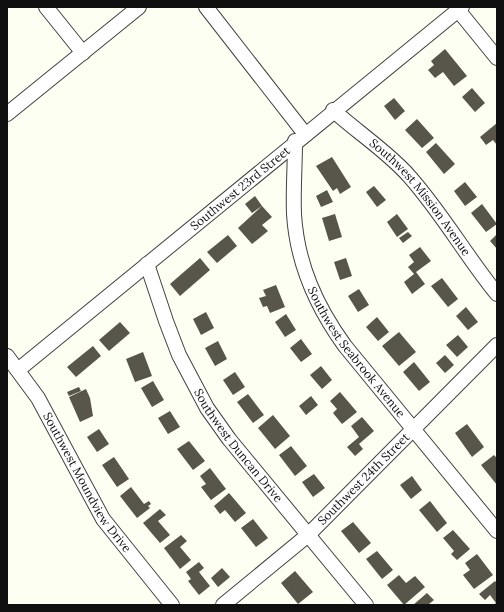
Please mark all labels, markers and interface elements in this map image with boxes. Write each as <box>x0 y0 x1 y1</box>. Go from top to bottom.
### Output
street label: Southwest Mission Avenue <box>367 135 474 259</box>
street label: Southwest 23rd Street <box>187 142 293 233</box>
street label: Southwest Seabrook Avenue <box>305 284 409 421</box>
street label: Southwest Duncan Drive <box>191 386 286 505</box>
street label: Southwest Moundview Drive <box>40 410 135 555</box>
street label: Southwest 24th Street <box>314 429 413 528</box>

